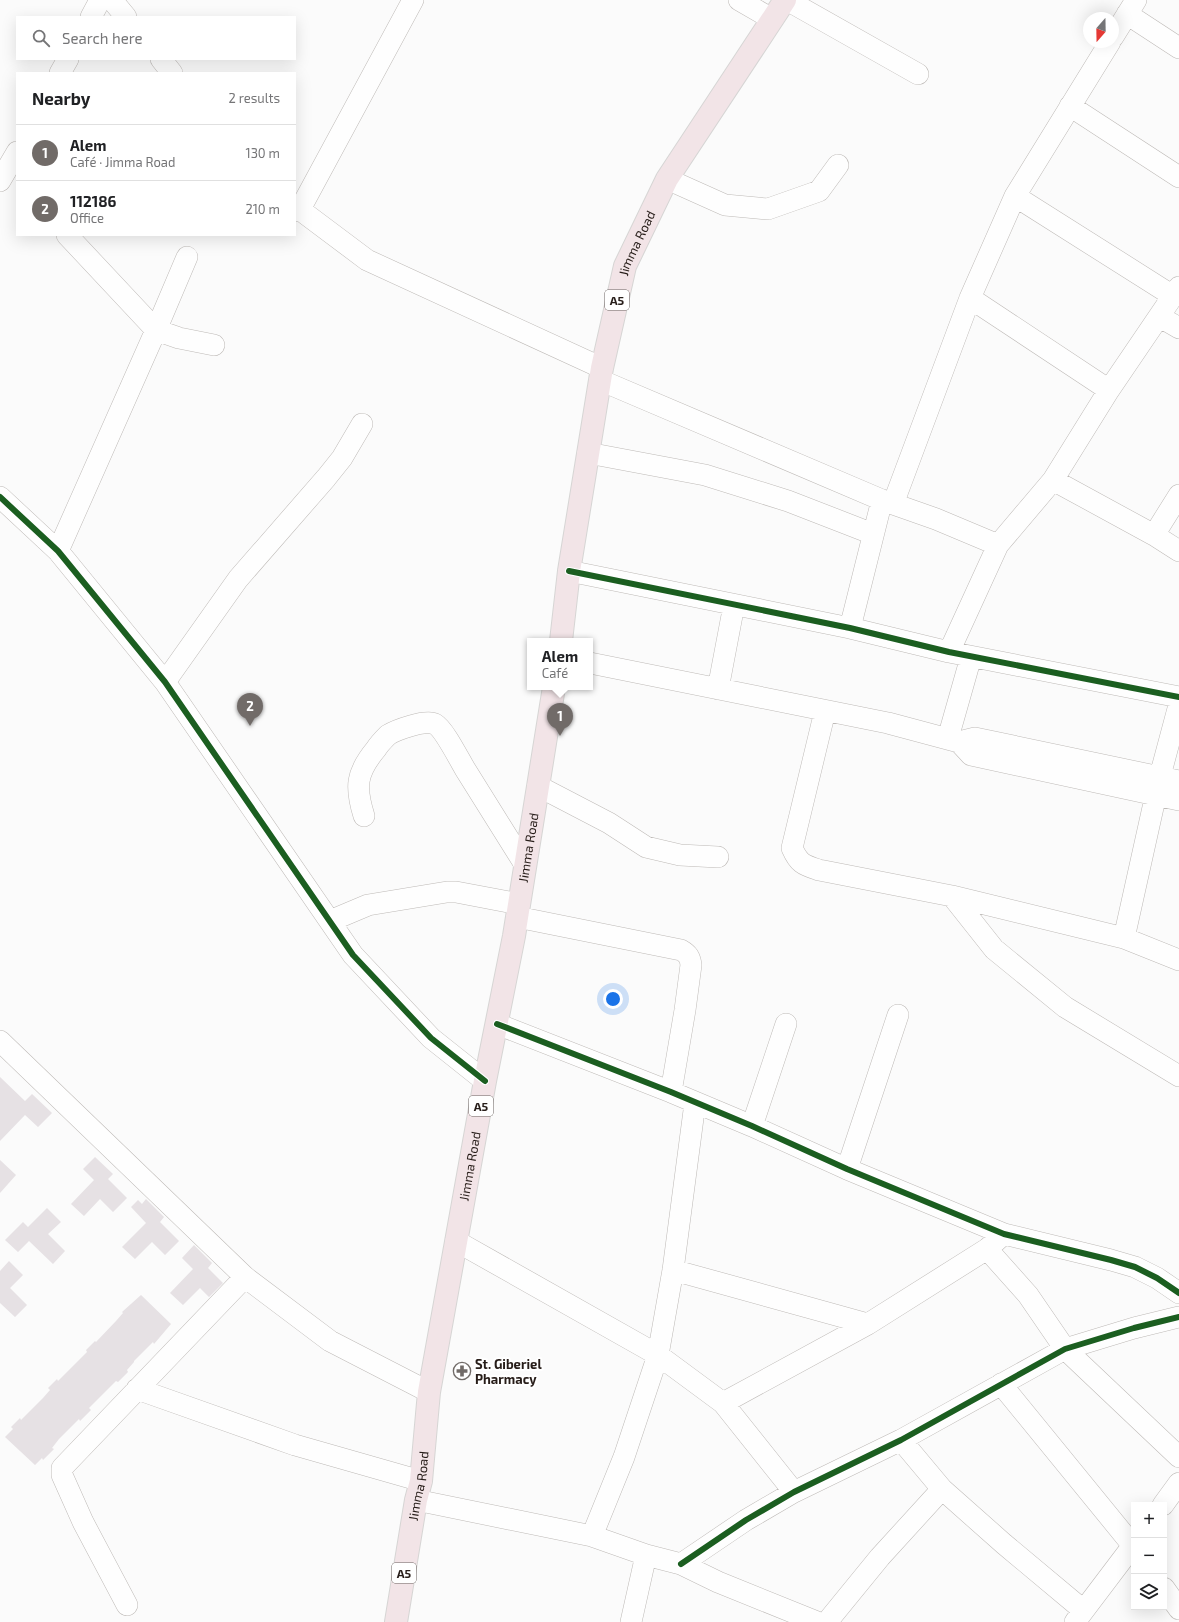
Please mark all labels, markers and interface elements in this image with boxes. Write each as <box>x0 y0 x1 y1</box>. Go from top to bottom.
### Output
north arrow <box>1083 12 1119 48</box>
search box <box>16 16 296 60</box>
icon: search <box>30 27 52 49</box>
text: Search here <box>62 29 143 47</box>
text: Nearby <box>32 88 90 108</box>
text: 2 results <box>228 90 280 106</box>
text: Alem <box>70 136 106 154</box>
text: 1 <box>42 145 48 161</box>
text: 130 m <box>245 145 280 161</box>
text: Café · Jimma Road <box>70 154 175 170</box>
text: 112186 <box>70 192 116 210</box>
text: 2 <box>41 201 49 217</box>
text: 210 m <box>245 201 280 217</box>
street label: Jimma Road <box>615 208 659 277</box>
text: Office <box>70 210 104 226</box>
road number: A5 <box>605 290 629 310</box>
popup <box>527 638 593 690</box>
text: Alem <box>542 647 578 665</box>
text: Café <box>542 665 568 681</box>
pin: 2 <box>237 693 263 726</box>
pin: 1 <box>547 703 573 736</box>
street label: Jimma Road <box>515 812 542 884</box>
your location <box>603 989 623 1009</box>
road number: A5 <box>469 1096 493 1116</box>
street label: Jimma Road <box>456 1130 484 1202</box>
place label: St. Giberiel Pharmacy <box>475 1356 542 1387</box>
pharmacy icon: St. Giberiel Pharmacy <box>452 1361 472 1381</box>
street label: Jimma Road <box>405 1450 432 1522</box>
map controls <box>1131 1502 1167 1610</box>
button: + <box>1131 1502 1167 1538</box>
button: − <box>1131 1538 1167 1574</box>
road number: A5 <box>392 1563 416 1583</box>
button: layers <box>1131 1574 1167 1610</box>

